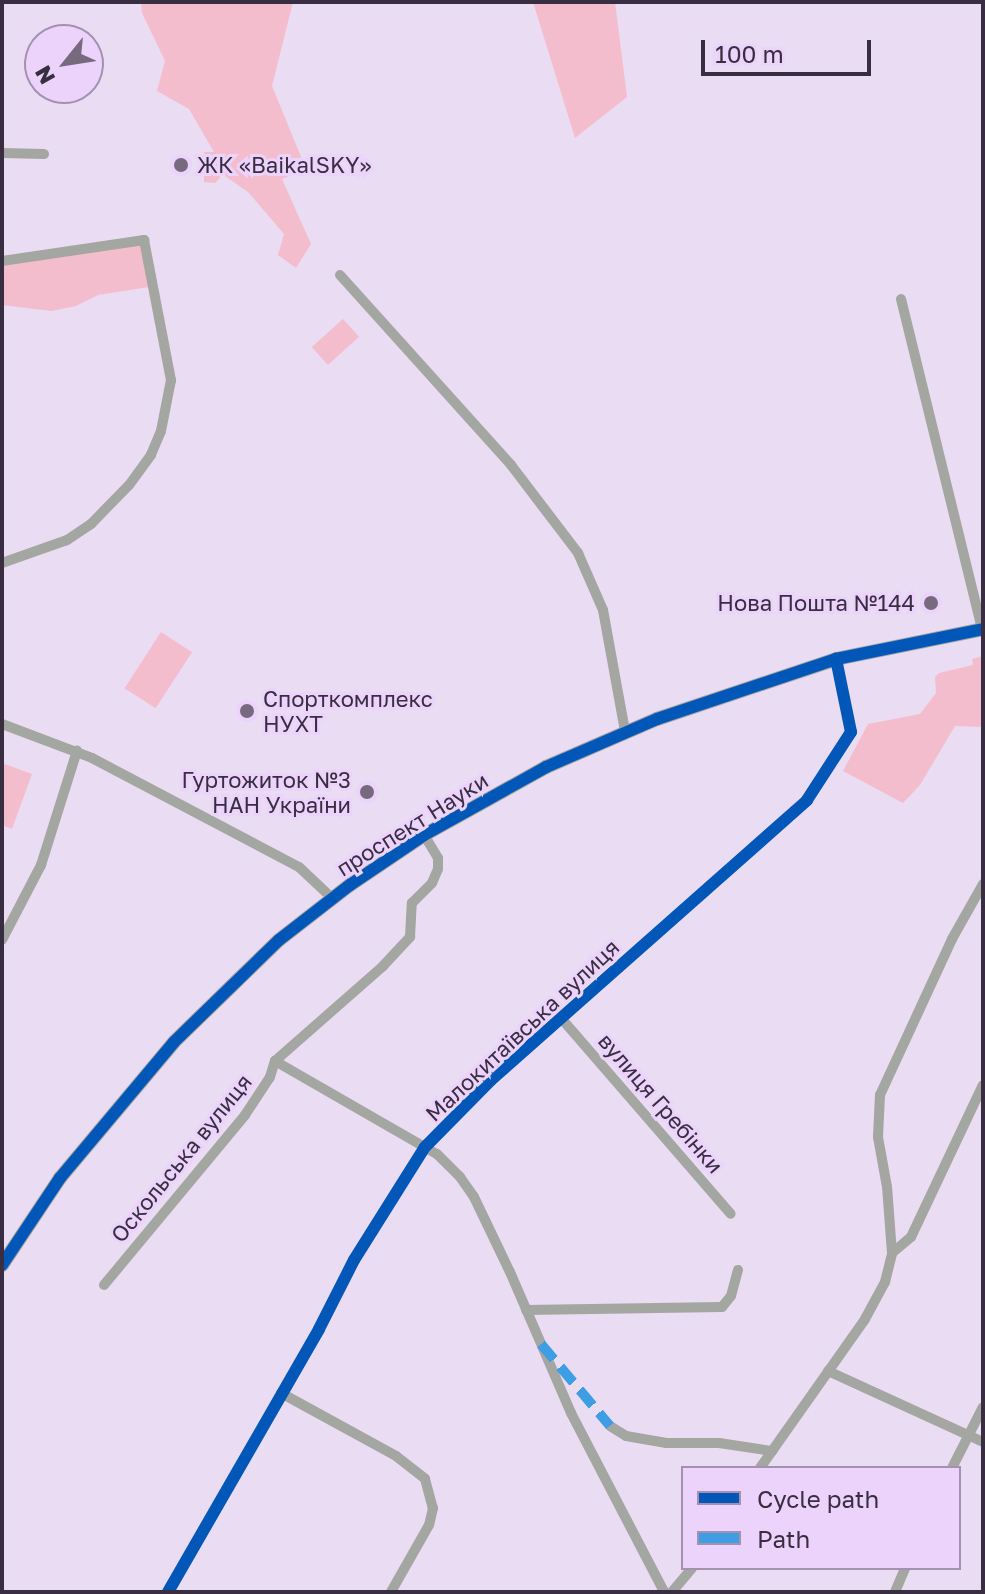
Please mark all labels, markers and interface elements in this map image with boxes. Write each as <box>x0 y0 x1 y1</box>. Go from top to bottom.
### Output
north arrow <box>24 24 104 104</box>
scale bar <box>705 24 875 74</box>
text: 100 m <box>715 39 784 68</box>
text: N <box>29 61 60 89</box>
place label: ЖК «BaikalSKY» <box>197 152 372 178</box>
marker: ЖК «BaikalSKY» <box>172 156 190 174</box>
place label: Нова Пошта №144 <box>717 590 915 616</box>
marker: Нова Пошта №144 <box>922 594 940 612</box>
place label: Спорткомплекс НУХТ <box>263 685 433 736</box>
marker: Спорткомплекс НУХТ <box>238 702 256 720</box>
place label: Гуртожиток №3 НАН України <box>182 766 351 818</box>
street label: проспект Науки <box>331 767 493 881</box>
marker: Гуртожиток №3 НАН України <box>358 783 376 801</box>
street label: Малокитаївська вулиця <box>420 933 624 1127</box>
street label: вулиця Гребінки <box>593 1028 729 1178</box>
street label: Оскольська вулиця <box>105 1069 257 1247</box>
legend <box>681 1466 961 1570</box>
text: Cycle path <box>757 1484 879 1513</box>
text: Path <box>757 1524 810 1553</box>

